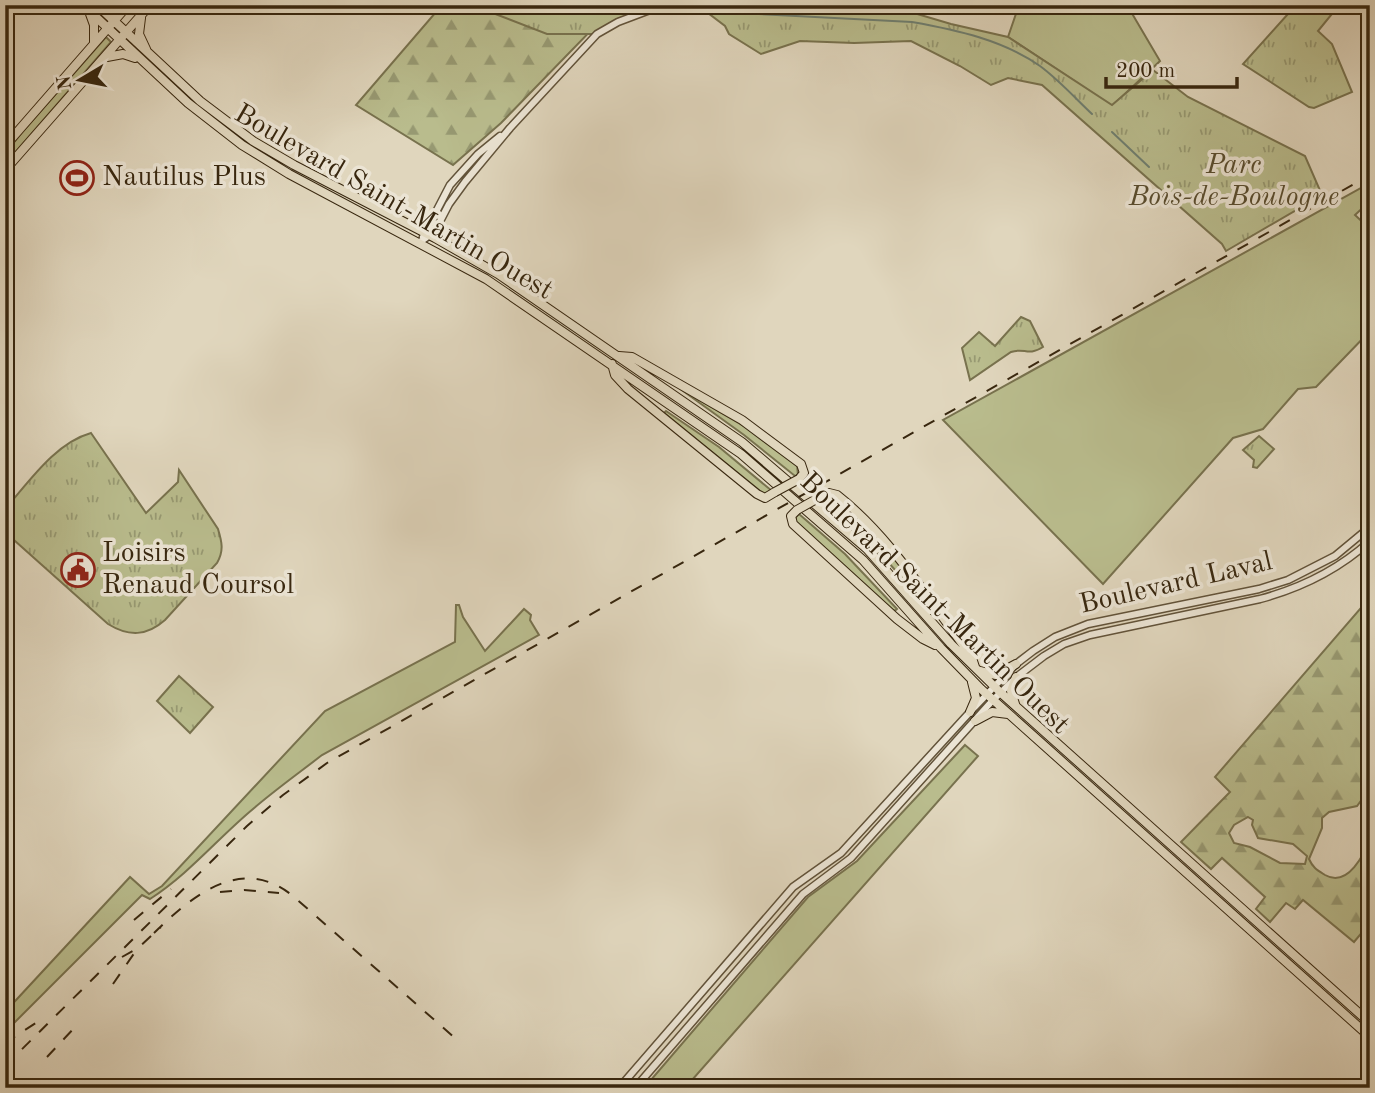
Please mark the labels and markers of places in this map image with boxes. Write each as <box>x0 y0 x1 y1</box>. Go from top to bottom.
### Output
sports icon: Nautilus Plus <box>58 159 96 197</box>
place label: Nautilus Plus <box>102 164 266 192</box>
place label: Loisirs Renaud Coursol <box>102 540 294 600</box>
public building icon: Loisirs Renaud Coursol <box>59 551 97 589</box>

